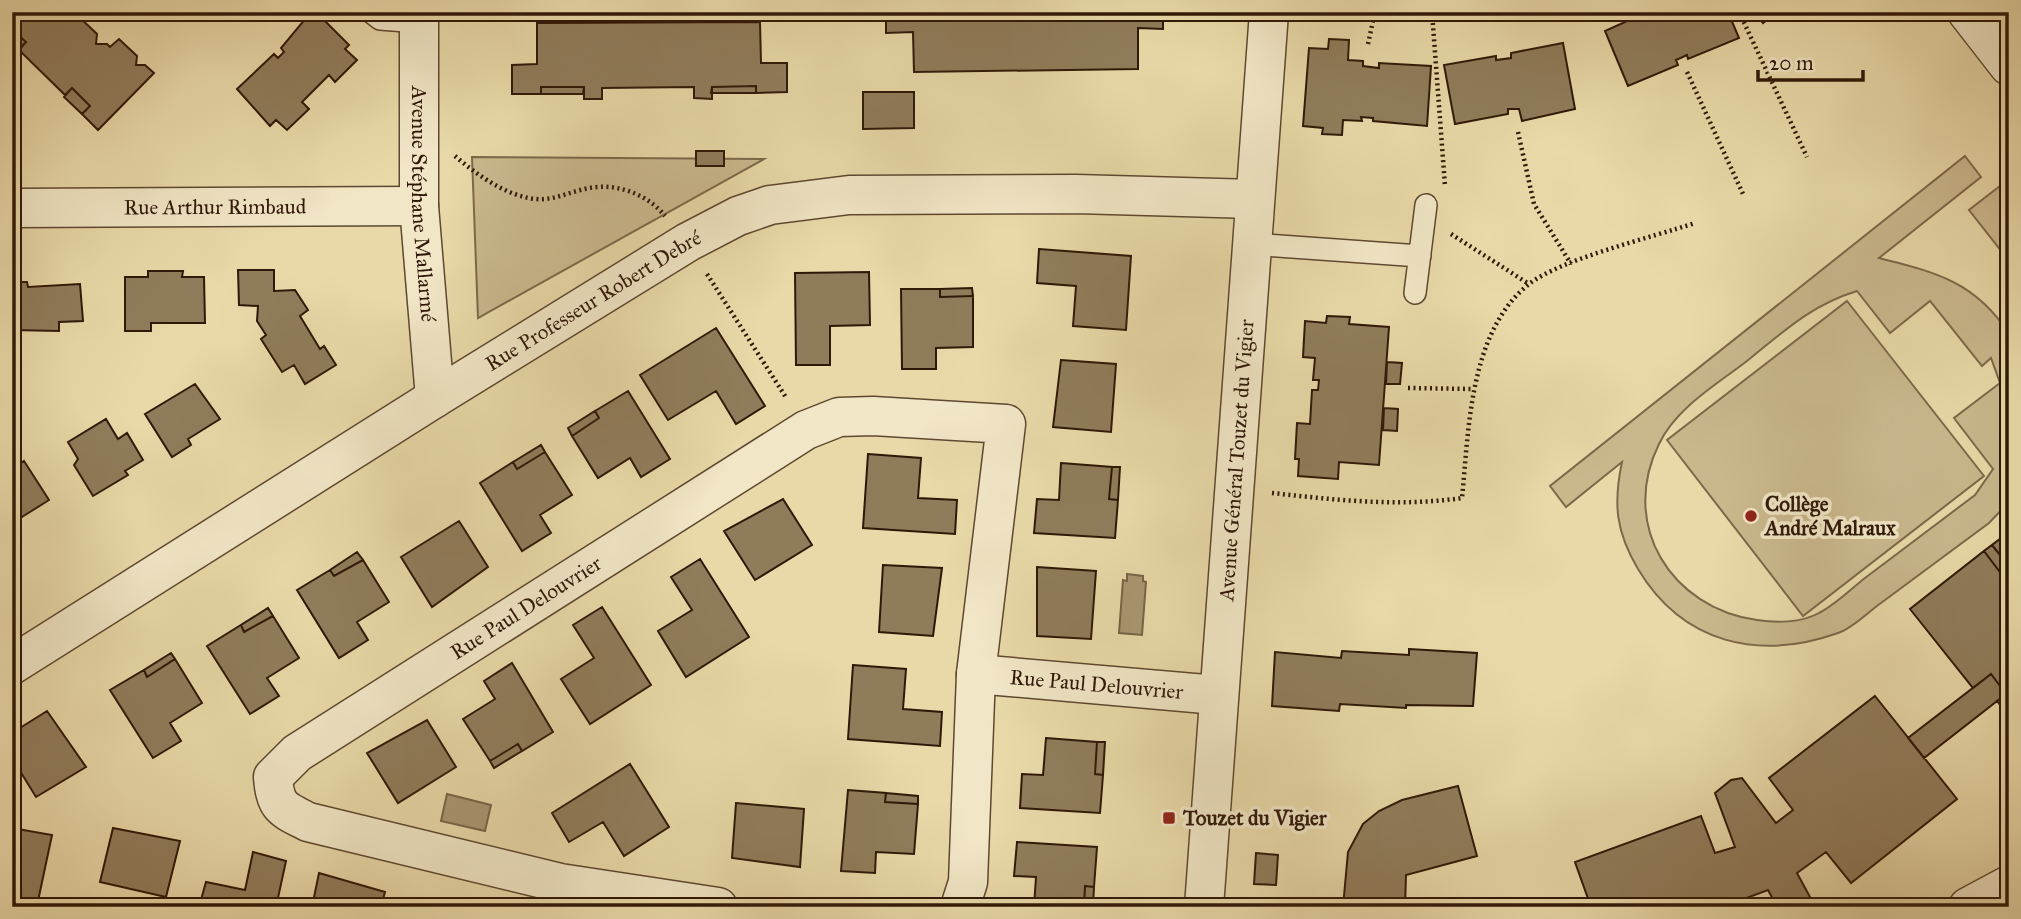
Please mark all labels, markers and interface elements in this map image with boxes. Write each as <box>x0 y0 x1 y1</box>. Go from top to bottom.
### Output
scale bar <box>1758 38 1864 82</box>
text: 20 m <box>1769 50 1814 76</box>
street label: Avenue Stéphane Mallarmé <box>406 85 442 323</box>
street label: Rue Arthur Rimbaud <box>124 194 307 220</box>
street label: Rue Professeur Robert Debré <box>480 224 706 377</box>
street label: Avenue Général Touzet du Vigier <box>1213 318 1260 603</box>
place label: Collège André Malraux <box>1763 491 1896 541</box>
marker: Collège André Malraux <box>1743 508 1759 524</box>
street label: Rue Paul Delouvrier <box>445 550 607 665</box>
street label: Rue Paul Delouvrier <box>1009 664 1185 705</box>
place label: Touzet du Vigier <box>1182 805 1328 831</box>
marker: Touzet du Vigier <box>1161 810 1177 826</box>

